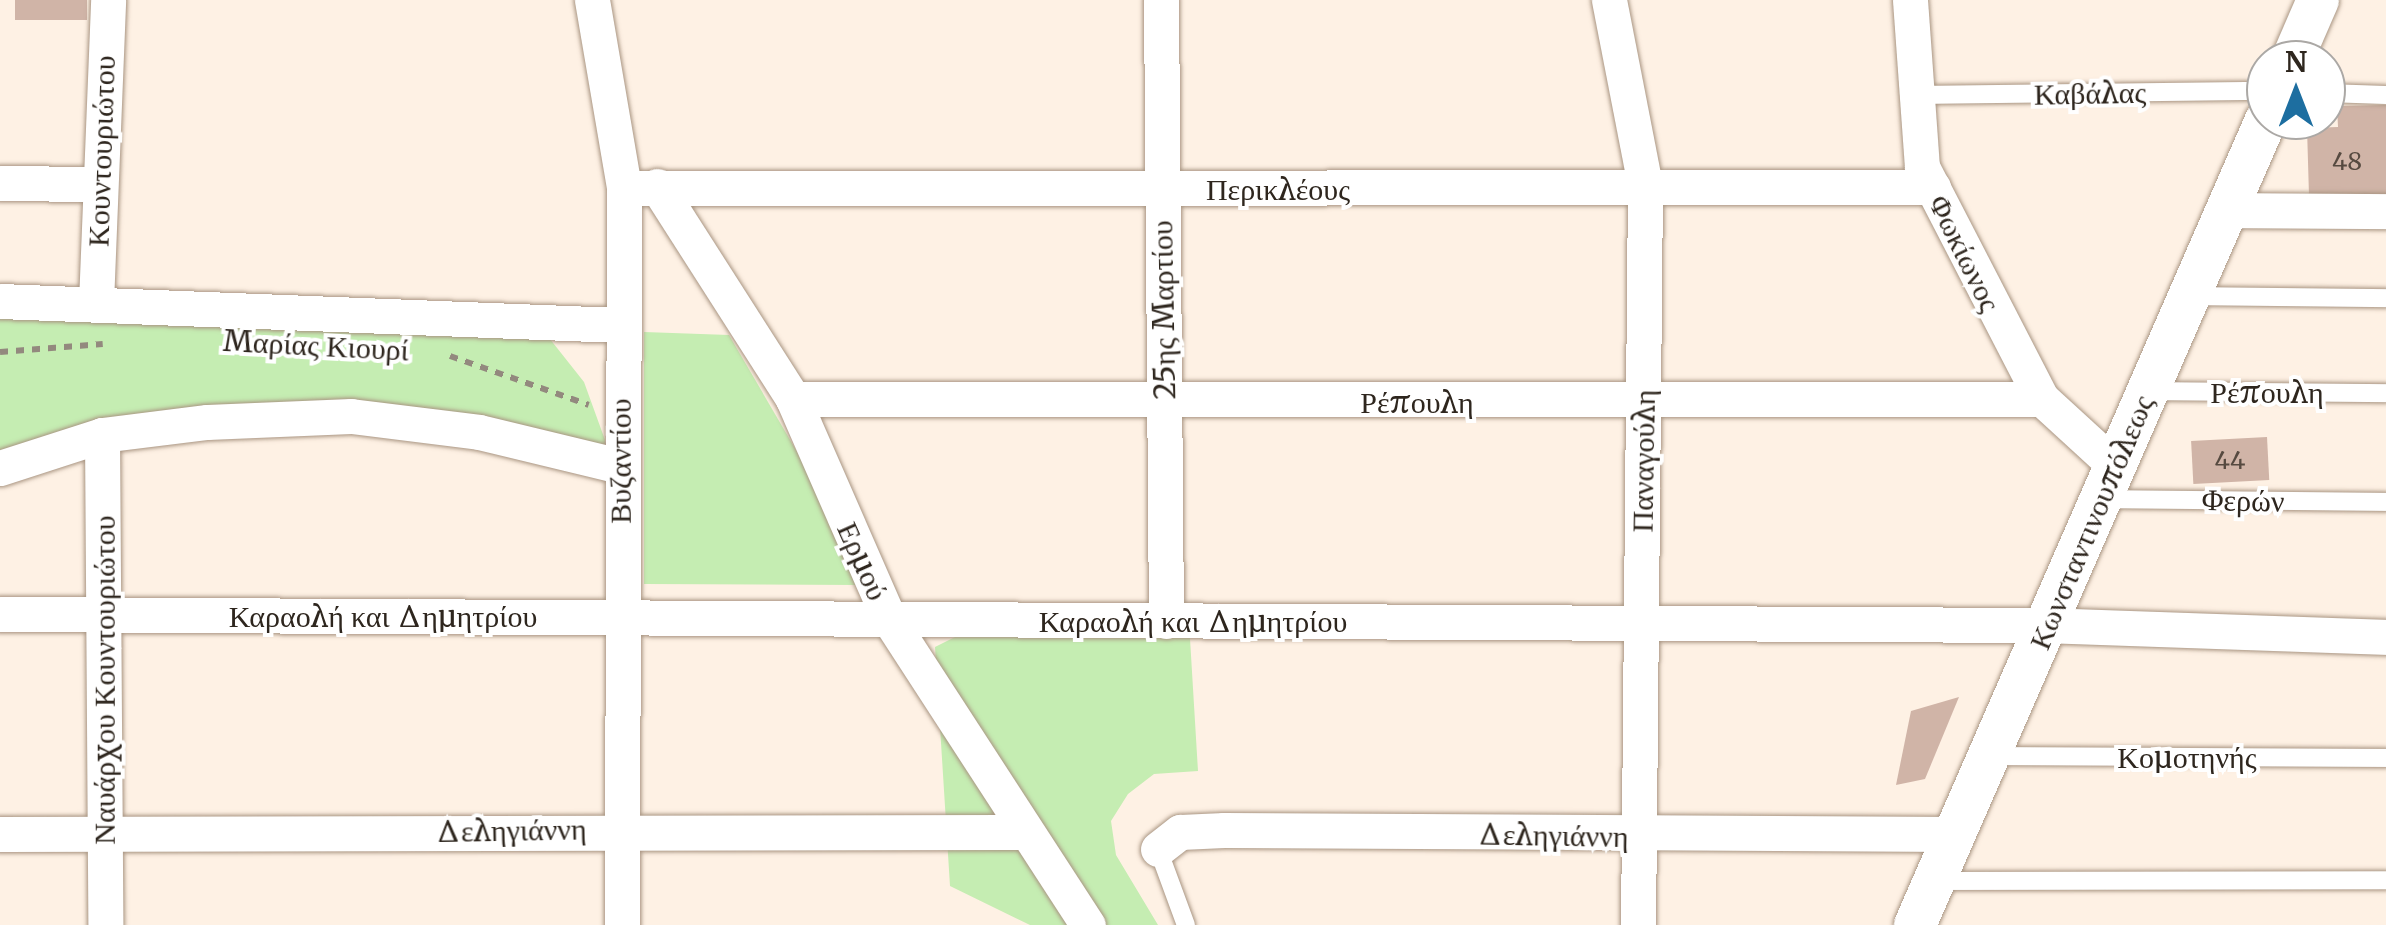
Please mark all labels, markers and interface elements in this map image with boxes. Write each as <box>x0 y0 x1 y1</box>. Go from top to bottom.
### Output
north arrow <box>2246 40 2346 140</box>
text: N <box>2285 44 2307 80</box>
street label: Κουντουριώτου <box>80 55 122 247</box>
street label: Καβάλας <box>2034 74 2146 112</box>
house number: 48 <box>2332 146 2362 176</box>
street label: Περικλέους <box>1206 171 1350 207</box>
street label: Φωκίωνος <box>1921 189 2009 317</box>
street label: 25ης Μαρτίου <box>1143 220 1183 400</box>
street label: Μαρίας Κιουρί <box>222 322 410 368</box>
street label: Ρέπουλη <box>2210 374 2324 410</box>
street label: Ρέπουλη <box>1360 384 1474 420</box>
street label: Παναγούλη <box>1624 389 1662 533</box>
street label: Κωνσταντινουπόλεως <box>2021 389 2161 655</box>
street label: Βυζαντίου <box>602 398 638 524</box>
house number: 44 <box>2215 445 2245 475</box>
street label: Φερών <box>2201 481 2285 519</box>
street label: Ναυάρχου Κουντουριώτου <box>86 515 122 845</box>
street label: Ερμού <box>830 516 896 606</box>
street label: Καραολή και Δημητρίου <box>229 598 537 634</box>
street label: Καραολή και Δημητρίου <box>1039 603 1347 639</box>
street label: Κομοτηνής <box>2117 739 2257 775</box>
street label: Δεληγιάννη <box>435 811 587 849</box>
street label: Δεληγιάννη <box>1477 816 1629 854</box>

